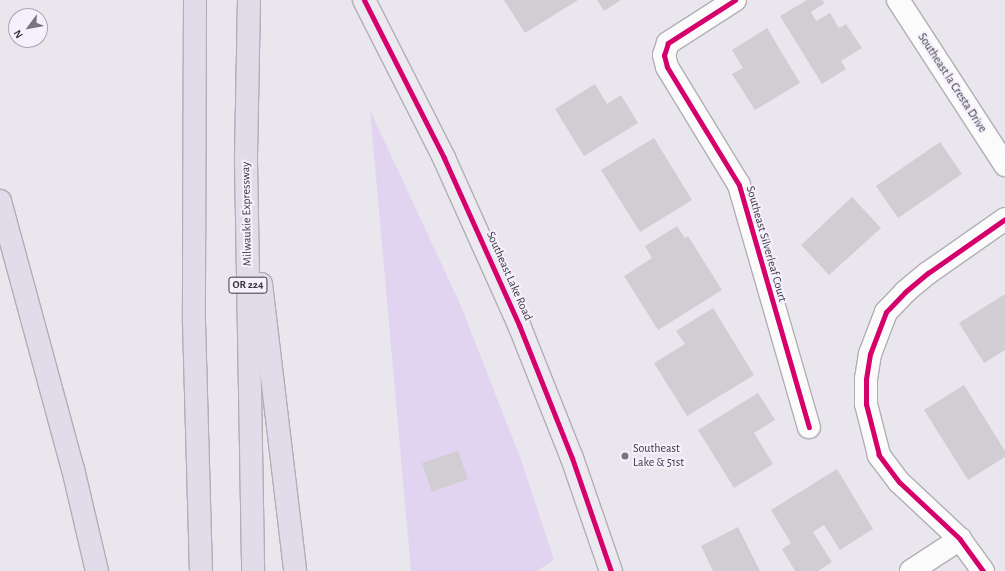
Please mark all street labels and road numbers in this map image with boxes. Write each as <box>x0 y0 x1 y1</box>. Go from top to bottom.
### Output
street label: Southeast la Cresta Drive <box>915 31 989 135</box>
street label: Milwaukie Expressway <box>239 162 255 266</box>
street label: Southeast Silverleaf Court <box>743 184 789 304</box>
street label: Southeast Lake Road <box>483 229 535 323</box>
road number: OR 224 <box>228 276 268 294</box>

